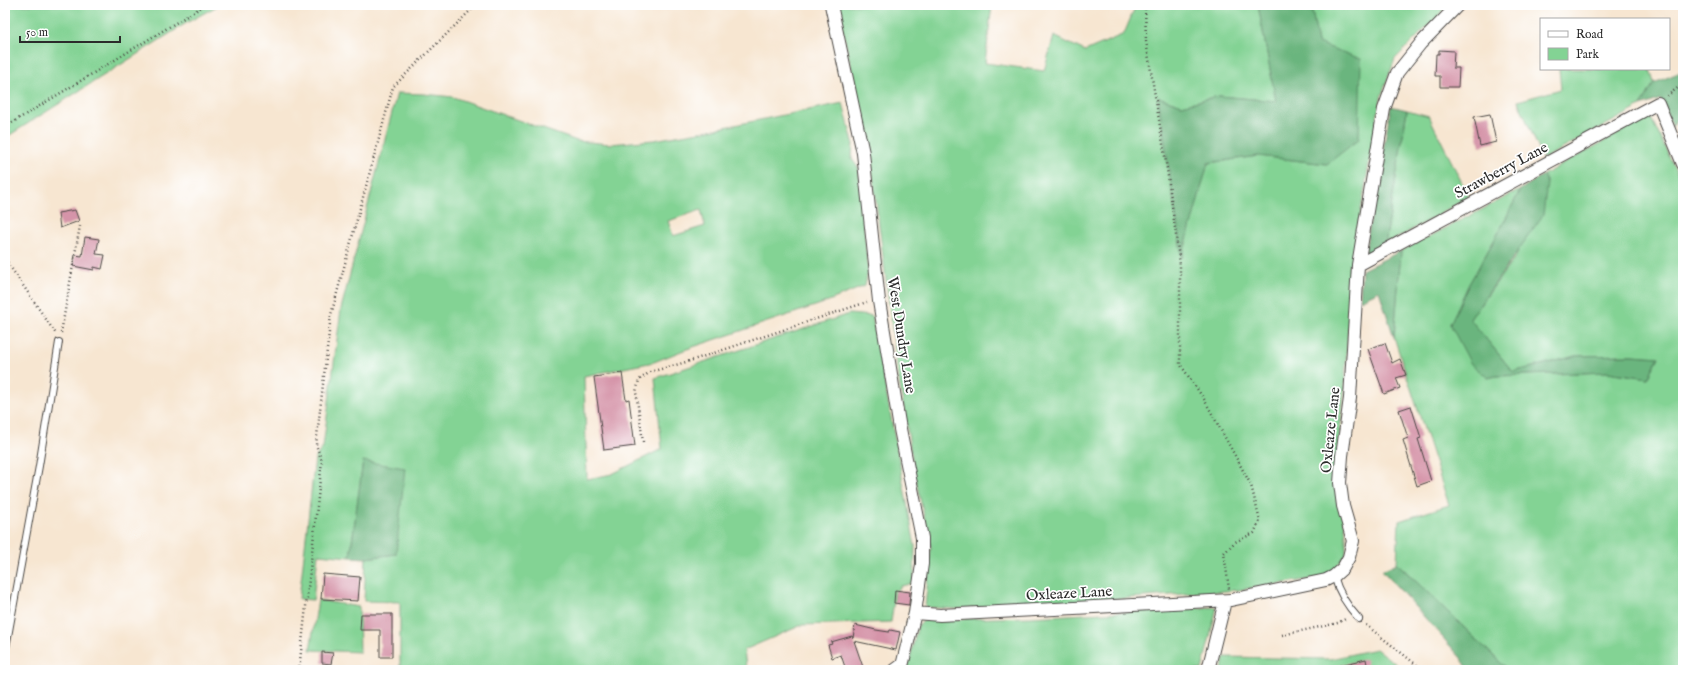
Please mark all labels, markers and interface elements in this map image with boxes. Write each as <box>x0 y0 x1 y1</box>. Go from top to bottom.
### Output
scale bar <box>20 18 120 44</box>
legend <box>1540 18 1670 70</box>
text: 50 m <box>26 25 48 40</box>
text: Road <box>1576 27 1604 42</box>
text: Park <box>1576 47 1599 62</box>
street label: Strawberry Lane <box>1451 138 1551 203</box>
street label: West Dundry Lane <box>883 275 920 395</box>
street label: Oxleaze Lane <box>1317 386 1344 474</box>
street label: Oxleaze Lane <box>1025 582 1113 605</box>

